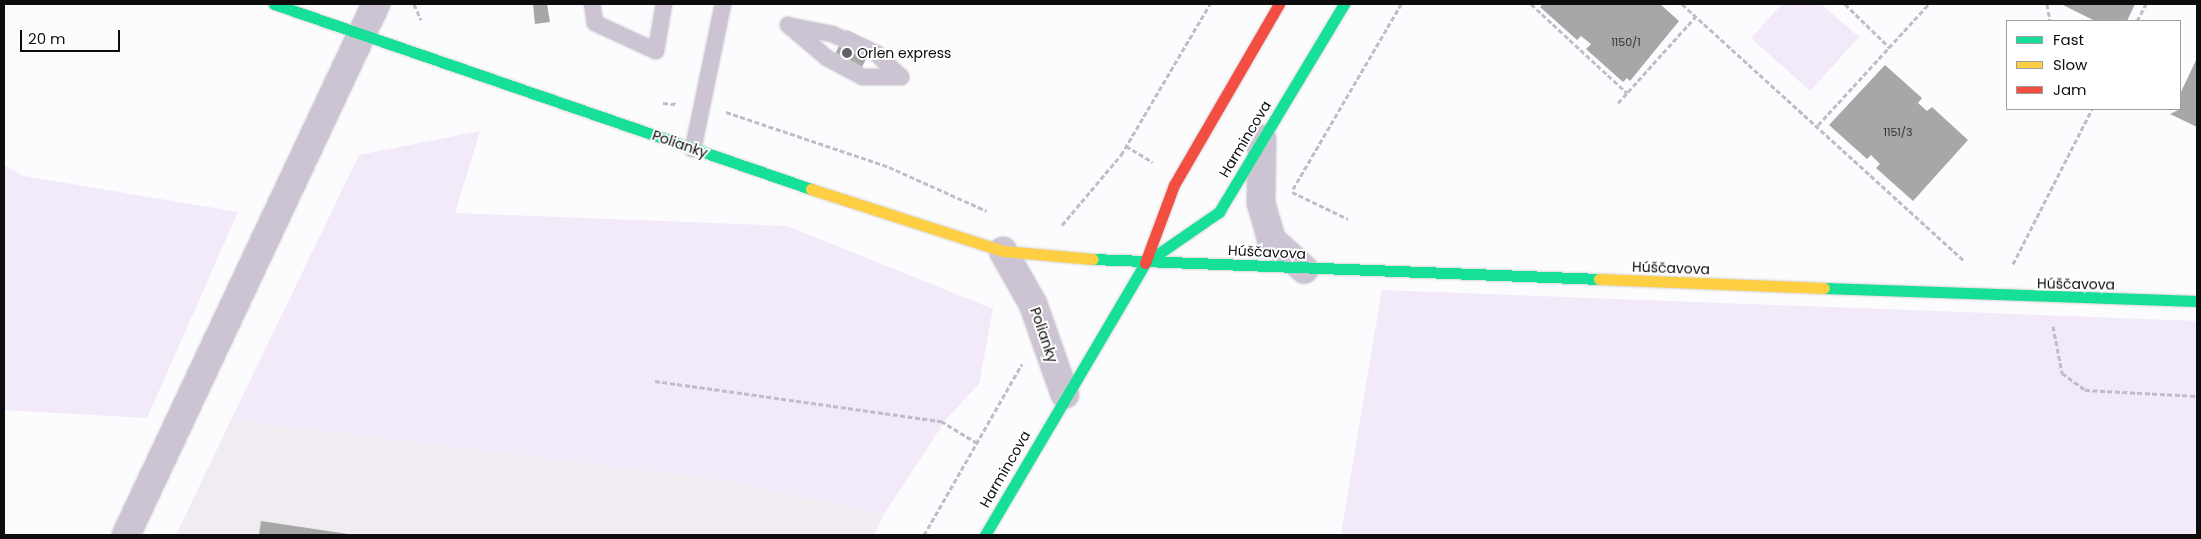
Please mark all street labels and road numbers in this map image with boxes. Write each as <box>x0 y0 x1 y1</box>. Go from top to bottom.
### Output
street label: Harmincova <box>1216 98 1274 180</box>
street label: Polianky <box>650 127 710 161</box>
street label: Húščavova <box>1228 242 1306 262</box>
street label: Húščavova <box>1632 258 1710 278</box>
street label: Húščavova <box>2037 275 2115 293</box>
street label: Polianky <box>1027 305 1061 365</box>
street label: Harmincova <box>976 428 1034 510</box>

